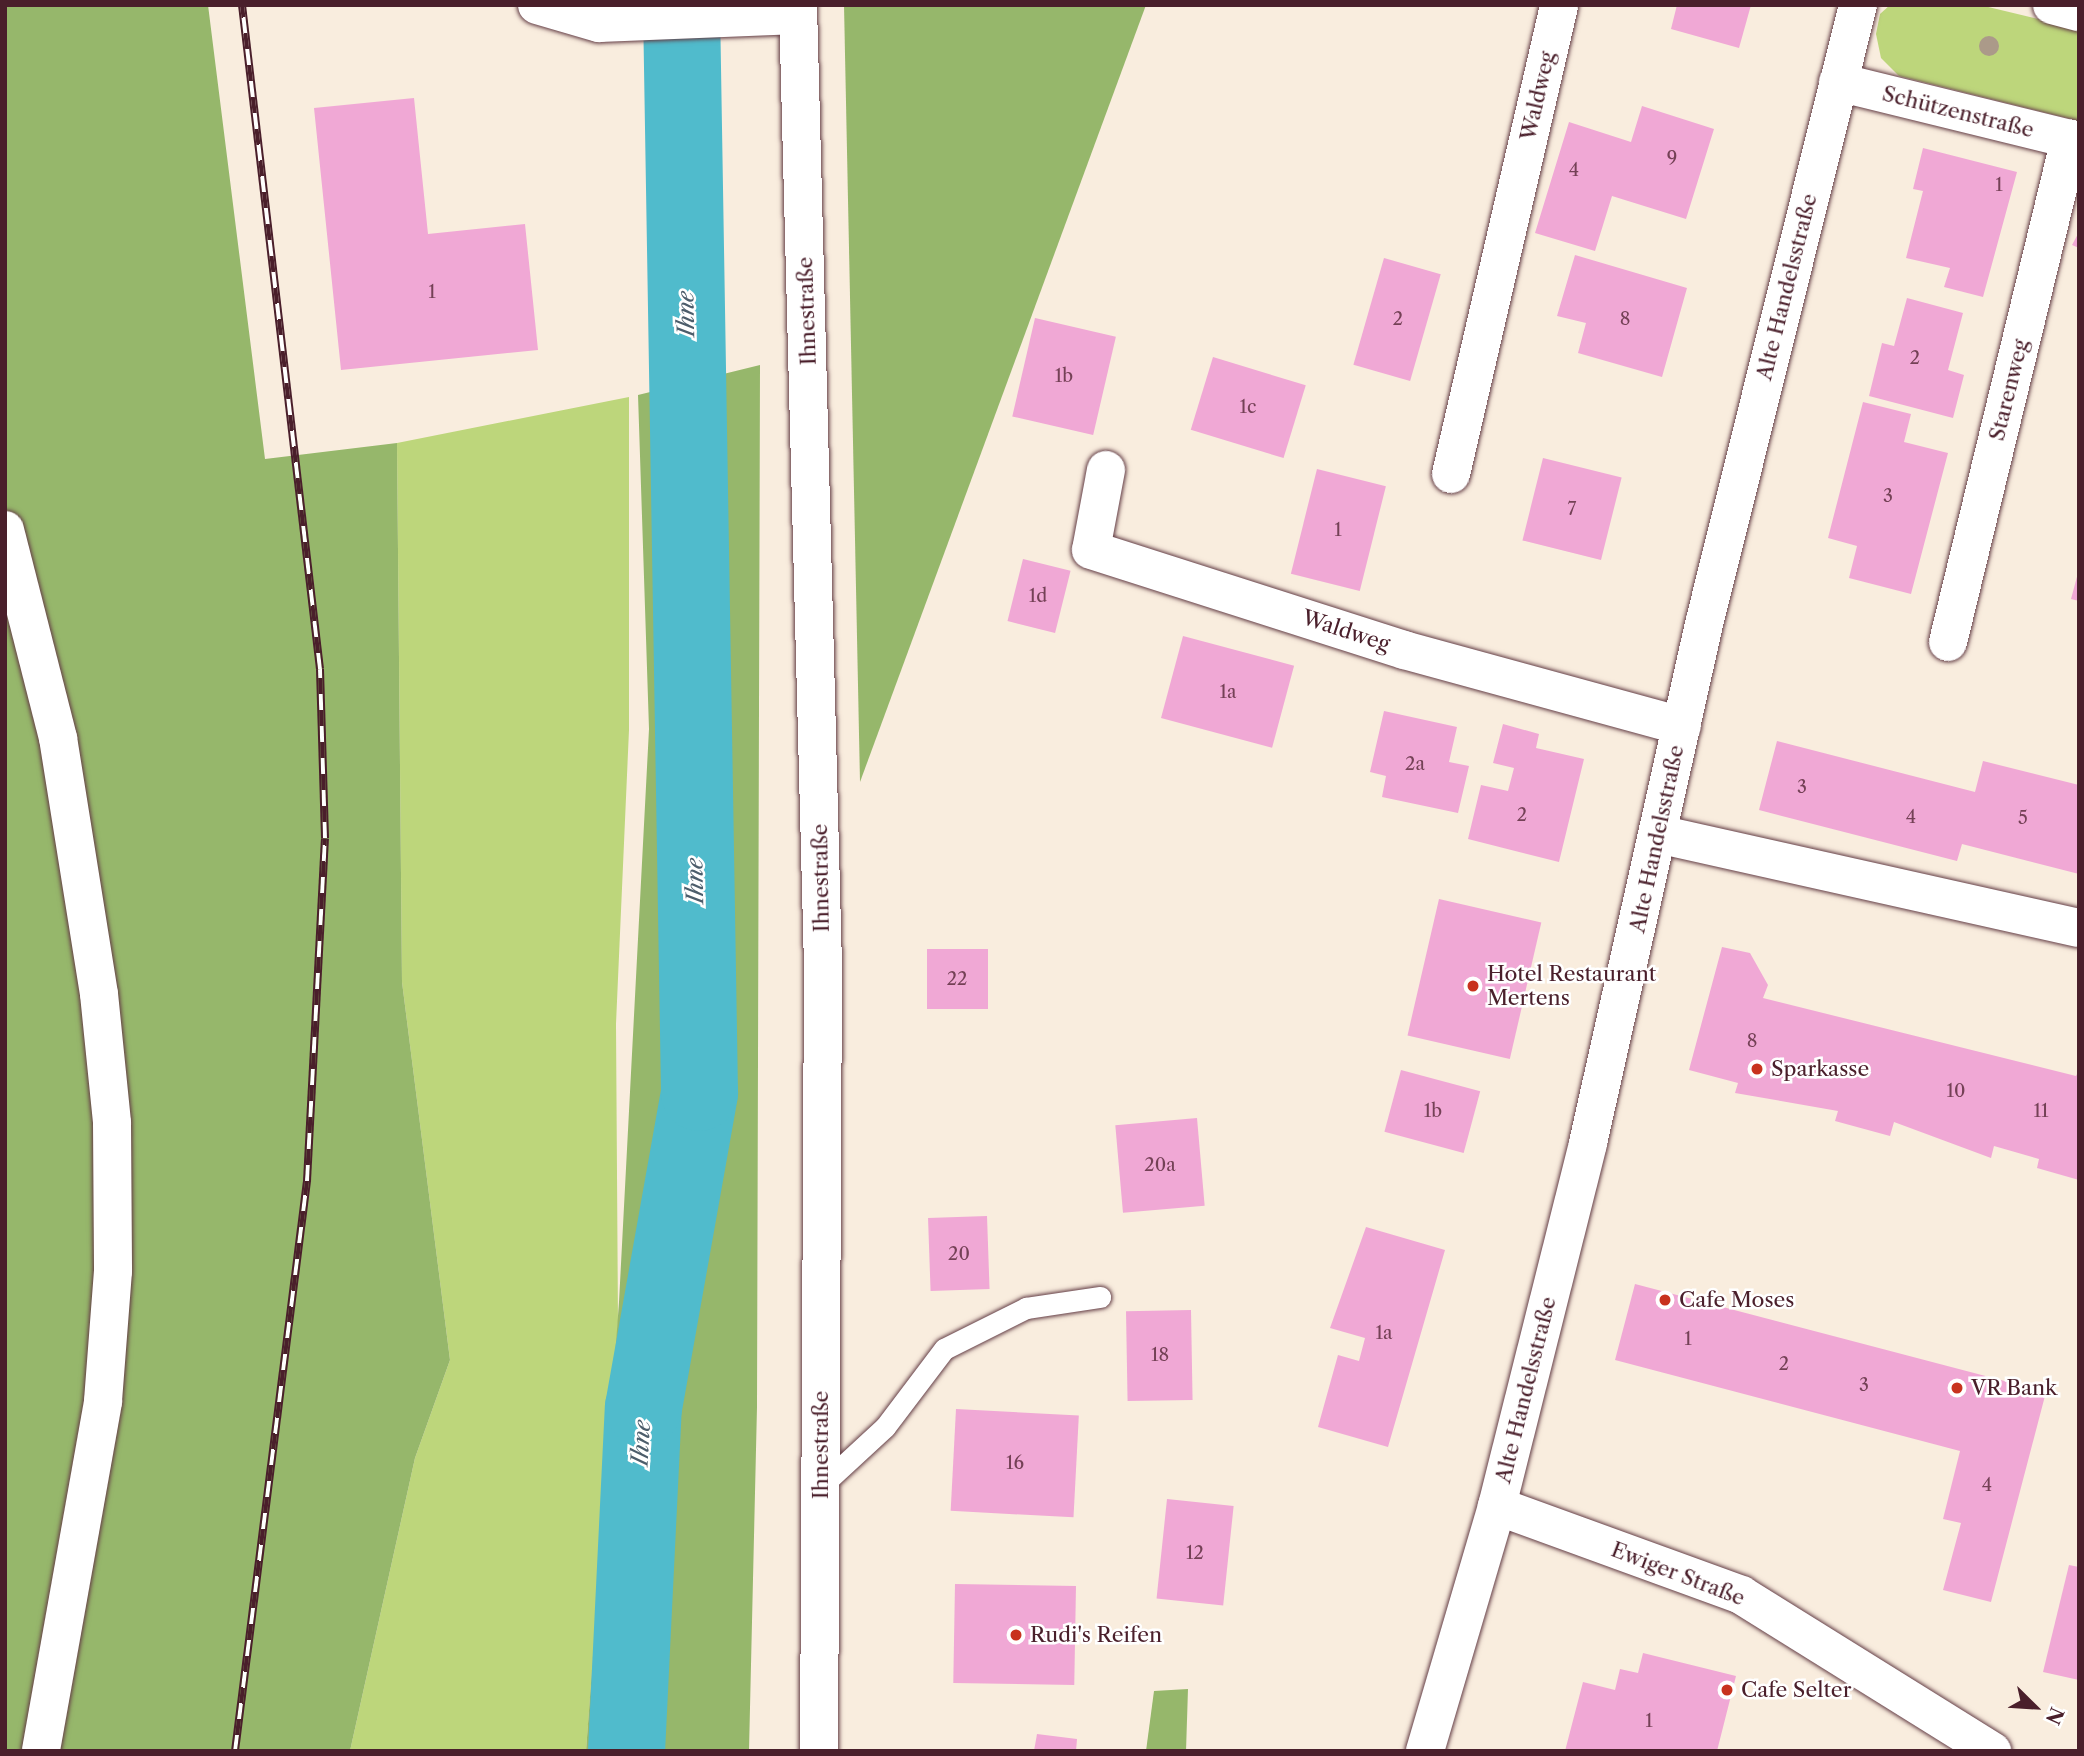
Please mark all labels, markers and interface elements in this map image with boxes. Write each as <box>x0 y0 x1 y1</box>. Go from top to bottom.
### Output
street label: Waldweg <box>1516 49 1560 143</box>
street label: Schützenstraße <box>1880 81 2036 143</box>
house number: 9 <box>1667 147 1677 169</box>
house number: 4 <box>1569 159 1579 181</box>
house number: 1 <box>1995 174 2003 196</box>
street label: Alte Handelsstraße <box>1752 191 1822 383</box>
street label: Ihnestraße <box>793 256 821 366</box>
house number: 1 <box>428 281 436 303</box>
water label: Ihne <box>672 291 700 337</box>
house number: 2 <box>1393 308 1403 330</box>
house number: 8 <box>1620 308 1630 330</box>
street label: Starenweg <box>1984 337 2034 443</box>
house number: 2 <box>1910 347 1920 369</box>
house number: 1b <box>1055 365 1073 387</box>
house number: 1c <box>1239 396 1257 418</box>
house number: 3 <box>1883 485 1893 507</box>
house number: 7 <box>1568 498 1576 520</box>
house number: 1 <box>1334 519 1342 541</box>
house number: 1d <box>1029 585 1047 607</box>
street label: Waldweg <box>1299 605 1393 657</box>
house number: 1a <box>1219 681 1237 703</box>
street label: Alte Handelsstraße <box>1625 743 1689 935</box>
house number: 2a <box>1405 753 1425 775</box>
house number: 3 <box>1797 776 1807 798</box>
house number: 2 <box>1517 804 1527 826</box>
house number: 4 <box>1906 806 1916 828</box>
house number: 5 <box>2018 807 2028 829</box>
street label: Ihnestraße <box>807 823 835 933</box>
water label: Ihne <box>681 858 709 904</box>
place label: Hotel Restaurant Mertens <box>1487 961 1656 1011</box>
house number: 22 <box>947 968 967 990</box>
marker: Hotel Restaurant Mertens <box>1465 978 1481 994</box>
house number: 8 <box>1747 1030 1757 1052</box>
place label: Sparkasse <box>1771 1056 1869 1082</box>
marker: Sparkasse <box>1749 1061 1765 1077</box>
house number: 10 <box>1947 1080 1965 1102</box>
house number: 1b <box>1424 1100 1442 1122</box>
house number: 11 <box>2033 1100 2049 1122</box>
house number: 20a <box>1144 1154 1176 1176</box>
house number: 20 <box>948 1243 970 1265</box>
place label: Cafe Moses <box>1679 1287 1794 1313</box>
marker: Cafe Moses <box>1657 1292 1673 1308</box>
street label: Alte Handelsstraße <box>1491 1294 1561 1486</box>
house number: 1a <box>1375 1322 1393 1344</box>
house number: 1 <box>1684 1328 1692 1350</box>
house number: 18 <box>1151 1344 1169 1366</box>
house number: 2 <box>1779 1353 1789 1375</box>
house number: 3 <box>1859 1374 1869 1396</box>
place label: VR Bank <box>1971 1375 2058 1401</box>
marker: VR Bank <box>1949 1380 1965 1396</box>
street label: Ihnestraße <box>808 1391 834 1499</box>
water label: Ihne <box>626 1419 656 1467</box>
house number: 16 <box>1006 1452 1024 1474</box>
house number: 4 <box>1982 1474 1992 1496</box>
street label: Ewiger Straße <box>1607 1537 1749 1611</box>
house number: 12 <box>1186 1542 1204 1564</box>
place label: Rudi's Reifen <box>1030 1622 1162 1648</box>
marker: Rudi's Reifen <box>1008 1627 1024 1643</box>
north arrow <box>2000 1672 2070 1742</box>
place label: Cafe Selter <box>1741 1677 1851 1703</box>
marker: Cafe Selter <box>1719 1682 1735 1698</box>
text: N <box>2041 1704 2069 1728</box>
house number: 1 <box>1645 1710 1653 1732</box>

